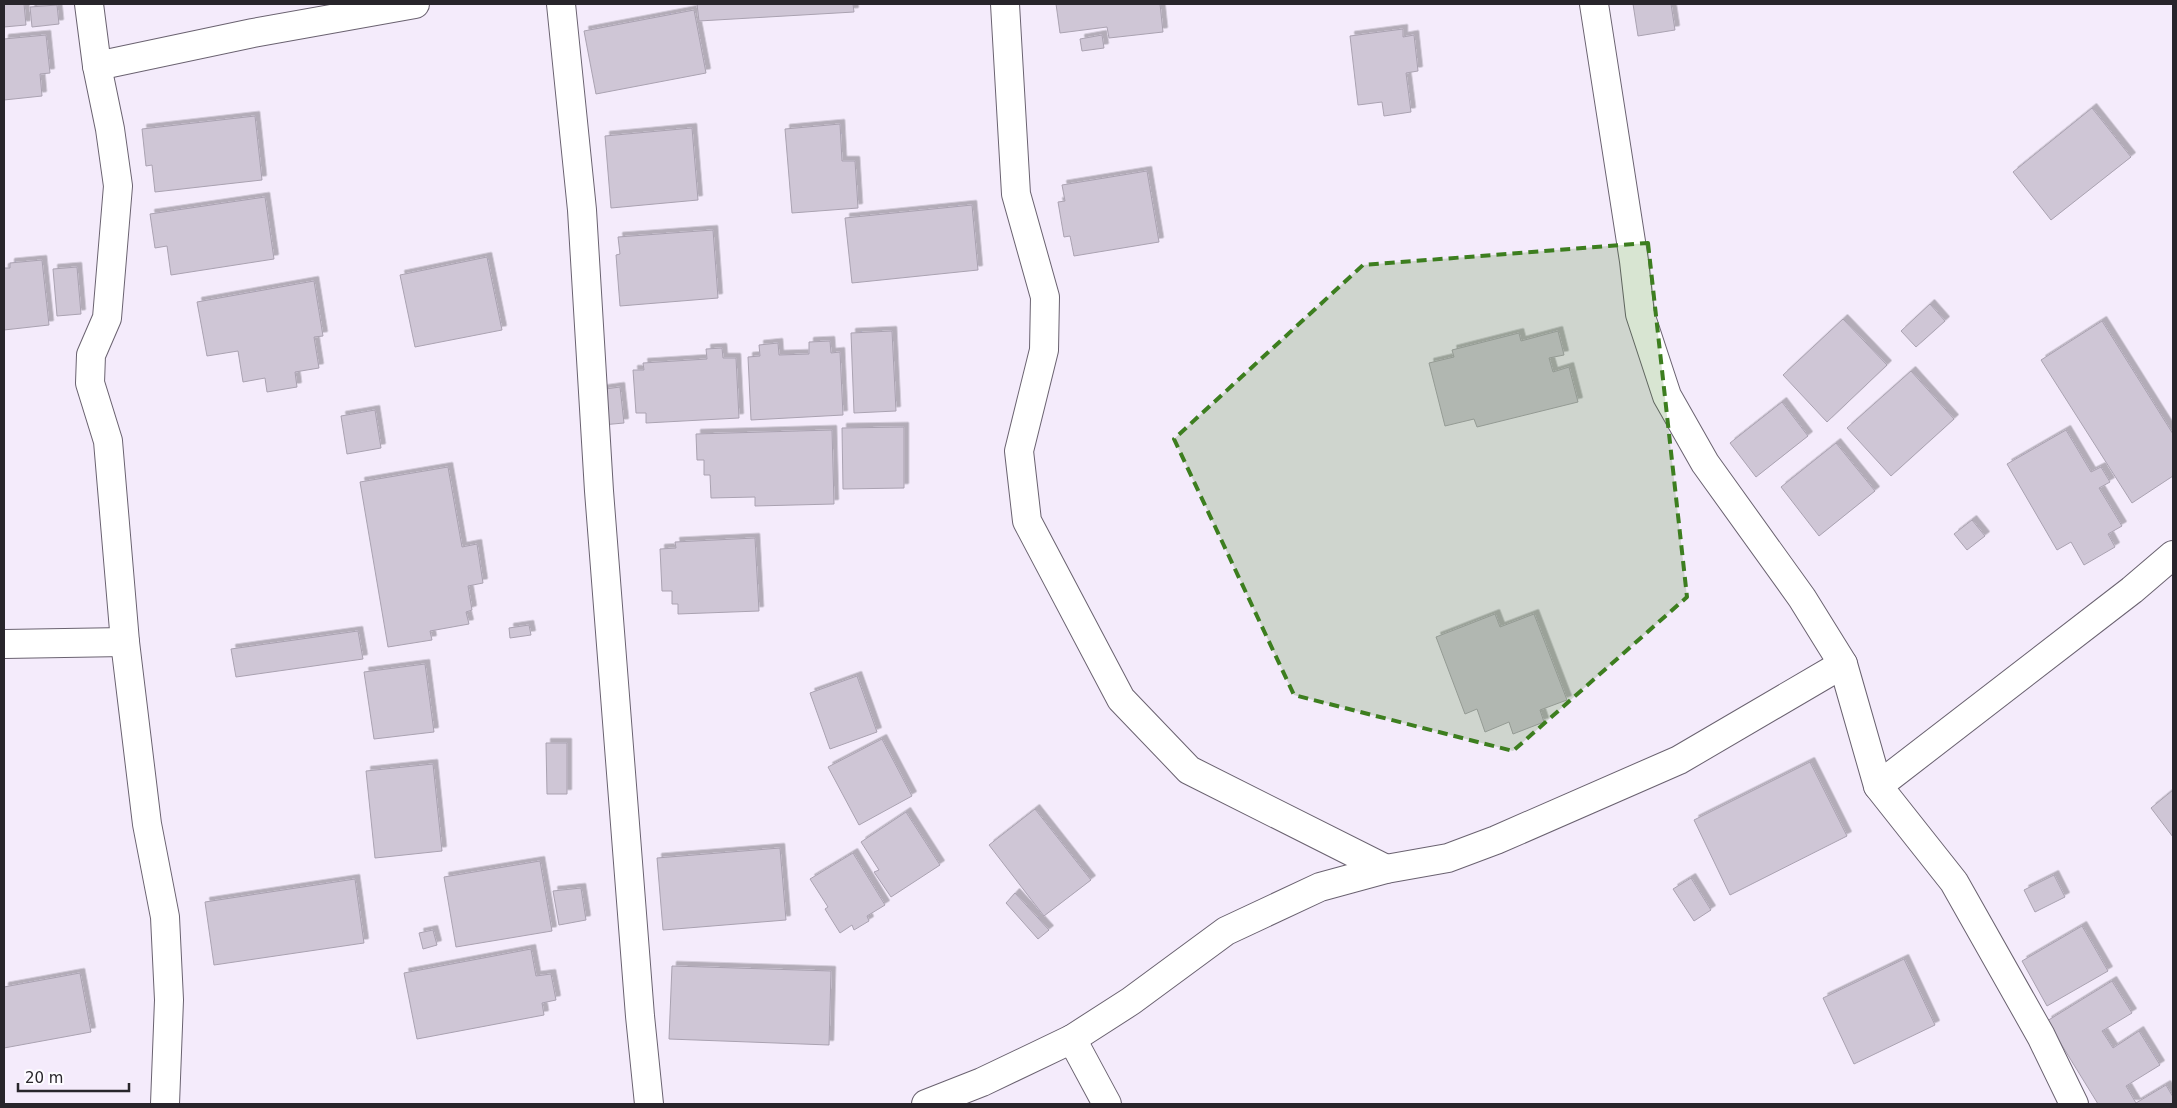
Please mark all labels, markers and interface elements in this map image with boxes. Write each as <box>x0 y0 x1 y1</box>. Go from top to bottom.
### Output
scale bar <box>18 1060 129 1092</box>
text: 20 m <box>25 1069 63 1087</box>

